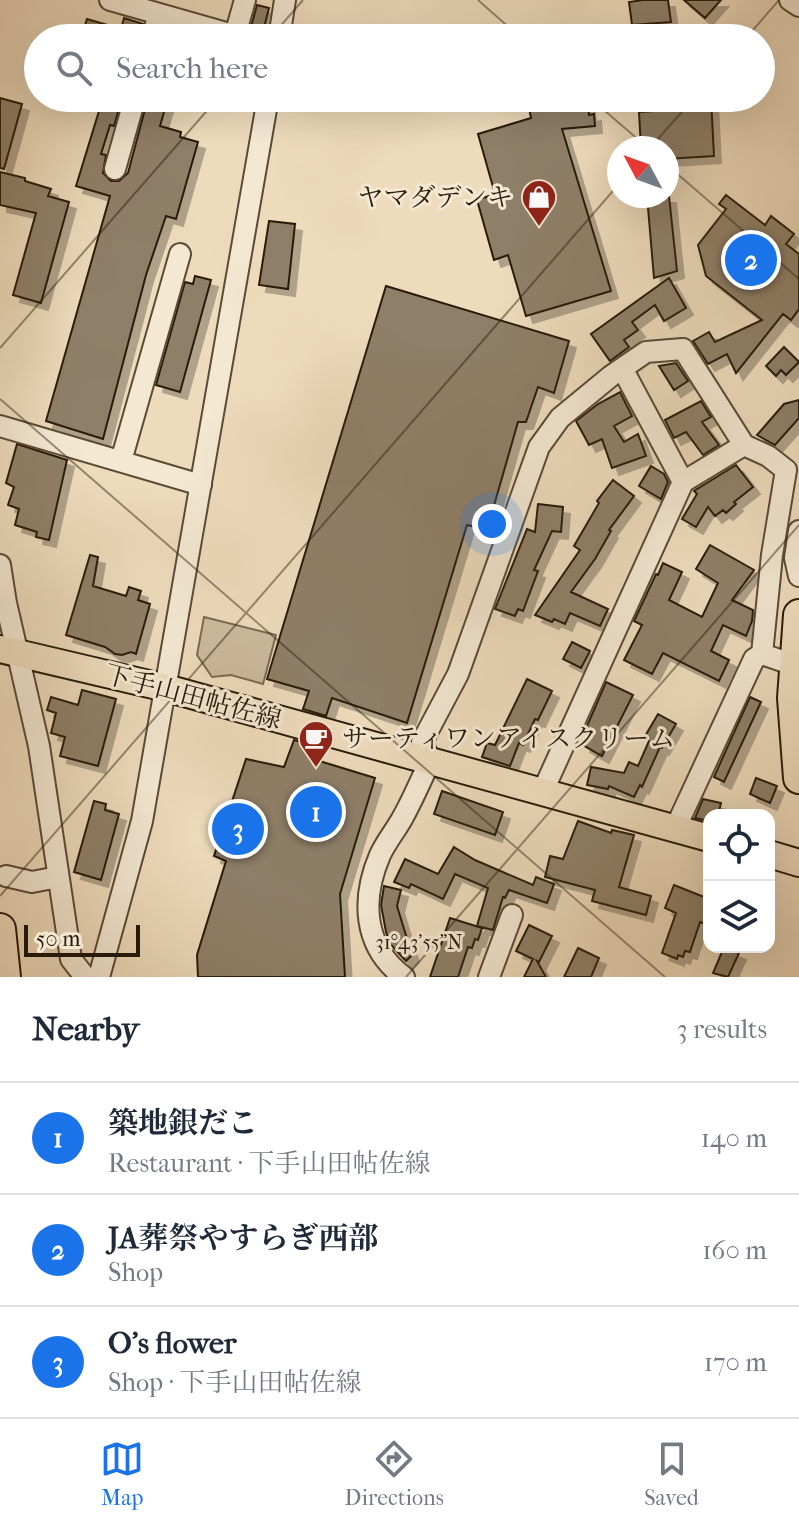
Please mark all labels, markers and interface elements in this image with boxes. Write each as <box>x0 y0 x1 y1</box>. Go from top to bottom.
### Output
search box <box>24 24 775 112</box>
icon: search <box>52 46 96 90</box>
text: Search here <box>116 51 268 86</box>
north arrow <box>607 136 679 208</box>
shop icon: ヤマダデンキ <box>520 178 558 228</box>
place label: ヤマダデンキ <box>358 182 513 213</box>
pin: 2 <box>725 230 777 290</box>
your location <box>472 504 512 544</box>
street label: 下手山田帖佐線 <box>101 658 285 736</box>
cafe icon: サーティワンアイスクリーム <box>297 719 335 769</box>
place label: サーティワンアイスクリーム <box>342 723 675 754</box>
pin: 1 <box>290 782 342 842</box>
pin: 3 <box>212 799 264 859</box>
map controls <box>703 809 775 953</box>
button: locate <box>703 809 775 881</box>
button: layers <box>703 881 775 953</box>
scale bar <box>24 921 140 957</box>
text: 50 m <box>36 926 81 952</box>
text: 31°43'55"N <box>375 931 463 954</box>
text: Nearby <box>32 1009 139 1049</box>
text: 3 results <box>677 1014 767 1045</box>
text: 築地銀だこ <box>108 1106 258 1141</box>
text: 1 <box>53 1123 63 1154</box>
text: 140 m <box>701 1123 767 1154</box>
text: Restaurant · 下手山田帖佐線 <box>108 1148 431 1179</box>
text: JA葬祭やすらぎ西部 <box>108 1221 378 1256</box>
text: 2 <box>51 1235 65 1266</box>
text: 160 m <box>702 1235 767 1266</box>
text: Shop <box>108 1257 163 1288</box>
text: O's flower <box>108 1326 237 1361</box>
text: 3 <box>53 1347 63 1378</box>
text: 170 m <box>704 1347 767 1378</box>
text: Shop · 下手山田帖佐線 <box>108 1367 362 1398</box>
tab: Map <box>100 1437 144 1511</box>
tab: Directions <box>345 1437 444 1511</box>
tab: Saved <box>644 1437 699 1511</box>

